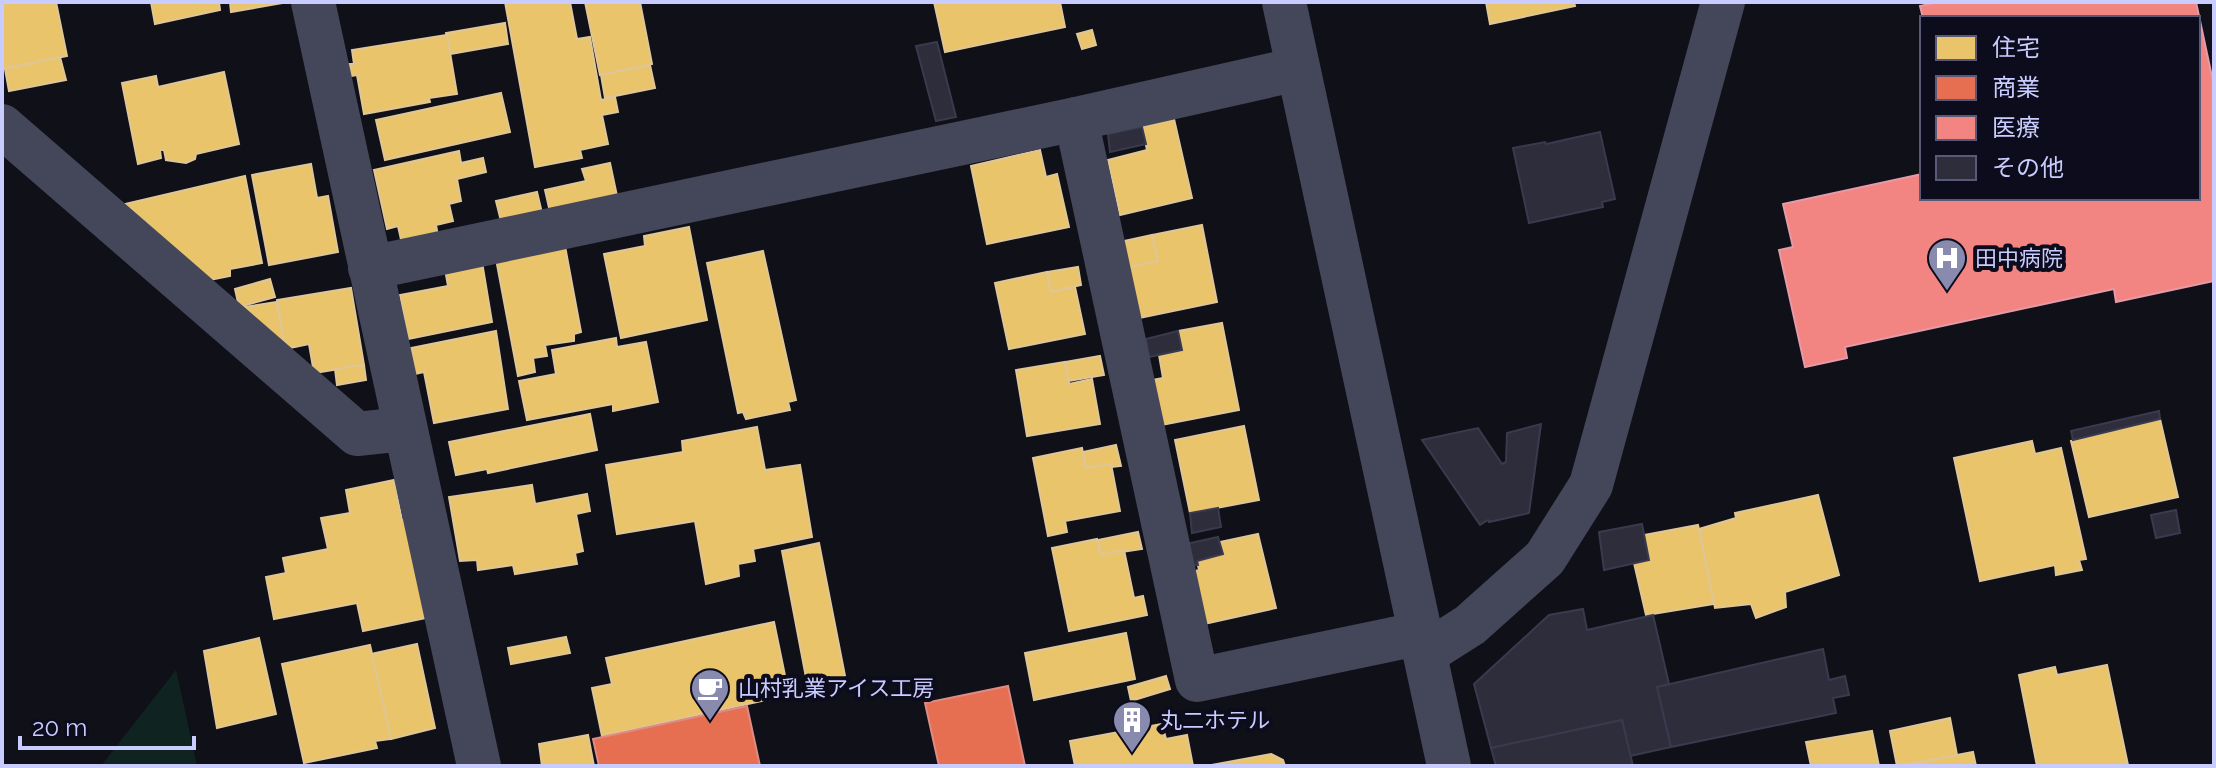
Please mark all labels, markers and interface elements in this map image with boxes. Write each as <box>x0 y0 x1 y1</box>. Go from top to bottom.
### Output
legend <box>1920 16 2200 200</box>
text: 住宅 <box>1992 33 2040 62</box>
text: 商業 <box>1992 73 2040 102</box>
text: 医療 <box>1992 113 2040 142</box>
text: その他 <box>1992 153 2064 182</box>
hospital icon: 田中病院 <box>1926 237 1968 292</box>
place label: 田中病院 <box>1975 245 2063 271</box>
cafe icon: 山村乳業アイス工房 <box>689 667 731 722</box>
place label: 山村乳業アイス工房 <box>738 675 934 701</box>
building icon: 丸二ホテル <box>1111 699 1153 754</box>
scale bar <box>20 700 194 750</box>
place label: 丸二ホテル <box>1160 707 1270 733</box>
text: 20 m <box>32 713 87 742</box>

